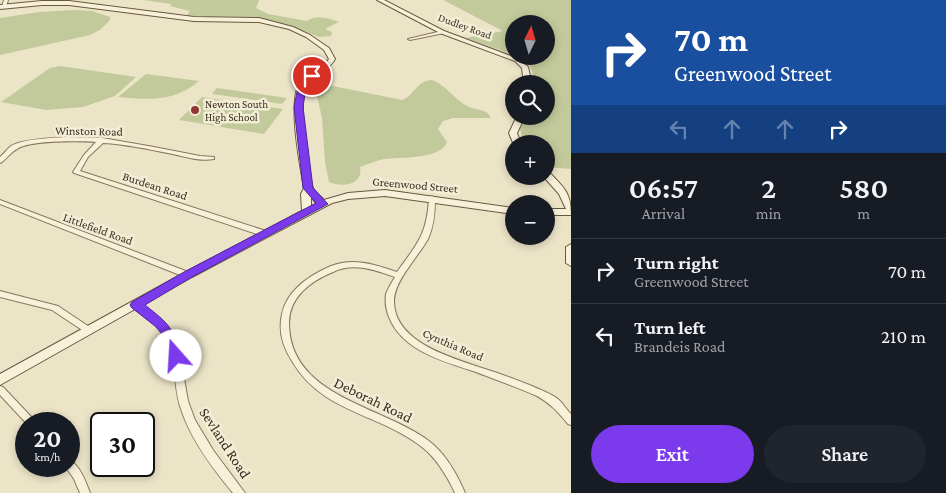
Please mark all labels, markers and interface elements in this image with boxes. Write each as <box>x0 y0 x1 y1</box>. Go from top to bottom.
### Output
street label: Dudley Road <box>436 11 494 42</box>
north arrow <box>505 15 555 65</box>
map controls <box>505 15 555 245</box>
icon: right <box>591 20 656 85</box>
text: 70 m <box>674 20 748 59</box>
pin <box>291 55 333 97</box>
text: Greenwood Street <box>674 61 831 86</box>
icon: arrive <box>298 62 326 90</box>
button: search <box>505 75 555 125</box>
place label: Newton South High School <box>205 98 268 124</box>
marker: Newton South High School <box>189 104 201 116</box>
icon: left <box>665 115 693 143</box>
icon: ahead <box>718 115 746 143</box>
icon: ahead <box>771 115 799 143</box>
icon: right <box>824 115 852 143</box>
street label: Winston Road <box>55 123 124 139</box>
button: + <box>505 135 555 185</box>
street label: Burdean Road <box>121 169 190 203</box>
text: 06:57 <box>629 171 698 204</box>
text: 2 <box>761 171 776 204</box>
text: 580 <box>839 171 888 204</box>
street label: Greenwood Street <box>372 174 459 196</box>
button: − <box>505 195 555 245</box>
text: Arrival <box>642 205 685 222</box>
text: min <box>756 205 781 222</box>
text: m <box>857 205 870 222</box>
street label: Littlefield Road <box>61 210 135 248</box>
text: Turn right <box>634 252 719 273</box>
icon: right <box>591 257 619 285</box>
text: 70 m <box>888 261 926 282</box>
text: Greenwood Street <box>634 273 749 290</box>
text: Turn left <box>634 317 706 338</box>
icon: left <box>591 322 619 350</box>
street label: Cynthia Road <box>420 326 486 364</box>
text: 210 m <box>881 326 926 347</box>
position arrow <box>149 329 201 381</box>
text: Brandeis Road <box>634 338 725 355</box>
street label: Deborah Road <box>331 374 415 426</box>
street label: Sevland Road <box>196 405 254 481</box>
speed limit sign: 30 <box>90 412 155 477</box>
text: 20 <box>34 425 61 452</box>
button: Exit <box>591 425 754 483</box>
button: Share <box>764 425 926 483</box>
text: km/h <box>35 450 60 464</box>

